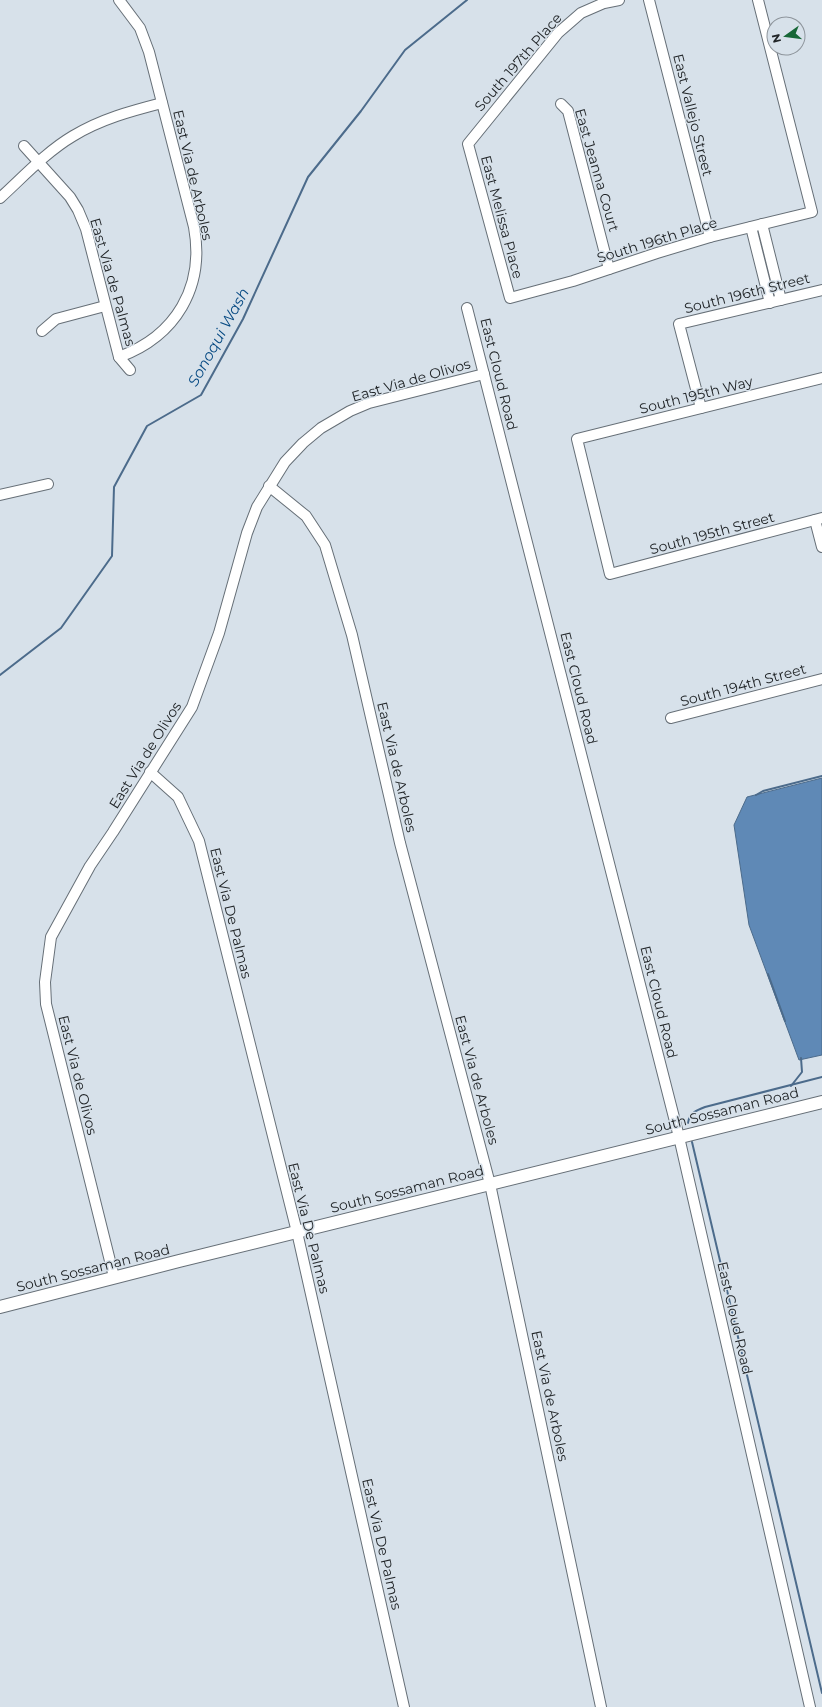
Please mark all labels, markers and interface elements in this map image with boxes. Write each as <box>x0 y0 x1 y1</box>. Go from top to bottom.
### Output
street label: South 197th Place <box>470 9 566 115</box>
north arrow <box>766 16 806 56</box>
text: N <box>768 32 784 44</box>
street label: East Vallejo Street <box>669 52 717 178</box>
street label: East Jeanna Court <box>571 106 623 234</box>
street label: East Via de Arboles <box>169 108 217 242</box>
street label: East Melissa Place <box>477 153 527 281</box>
street label: South 196th Place <box>595 213 719 267</box>
street label: East Via de Palmas <box>86 216 140 348</box>
street label: South 196th Street <box>682 269 812 317</box>
water label: Sonoqui Wash <box>183 284 253 390</box>
street label: East Cloud Road <box>476 316 522 432</box>
street label: East Via de Olivos <box>349 354 473 406</box>
street label: South 195th Way <box>637 372 755 418</box>
street label: South 195th Street <box>648 508 777 558</box>
street label: East Cloud Road <box>556 630 602 746</box>
street label: South 194th Street <box>678 659 808 710</box>
street label: East Via de Olivos <box>105 698 185 812</box>
street label: East Via de Arboles <box>373 700 421 834</box>
street label: East Via De Palmas <box>206 846 256 981</box>
street label: East Cloud Road <box>636 944 682 1060</box>
street label: East Via de Olivos <box>54 1013 102 1137</box>
street label: East Via de Arboles <box>451 1013 503 1147</box>
street label: South Sossaman Road <box>643 1083 801 1139</box>
street label: East Via De Palmas <box>284 1161 334 1296</box>
street label: South Sossaman Road <box>328 1161 486 1217</box>
street label: South Sossaman Road <box>14 1240 172 1296</box>
street label: East Cloud Road <box>713 1260 757 1376</box>
street label: East Via de Arboles <box>527 1329 573 1463</box>
street label: East Via De Palmas <box>358 1476 406 1612</box>

